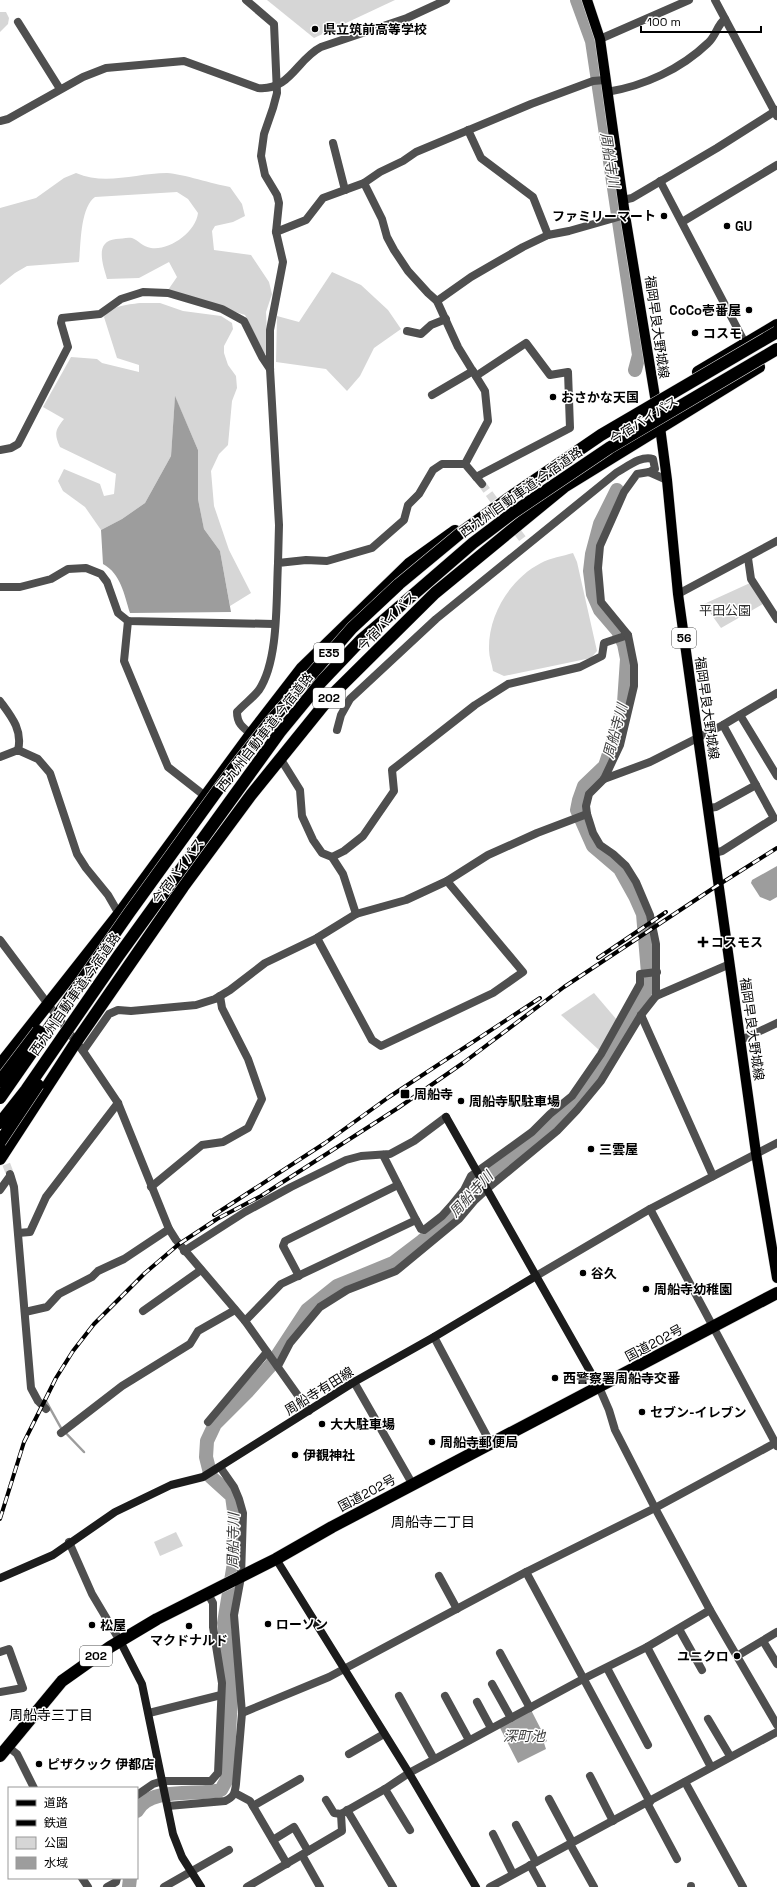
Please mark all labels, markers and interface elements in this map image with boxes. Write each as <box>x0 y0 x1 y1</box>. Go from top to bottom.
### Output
scale bar <box>641 8 761 34</box>
text: 100 m <box>647 14 681 30</box>
place label: 県立筑前高等学校 <box>323 21 427 38</box>
marker: 県立筑前高等学校 <box>310 24 320 34</box>
water label: 周船寺川 <box>597 131 624 191</box>
place label: ファミリーマート <box>552 208 656 225</box>
marker: ファミリーマート <box>659 211 669 221</box>
place label: GU <box>735 218 752 235</box>
marker: GU <box>722 221 732 231</box>
street label: 福岡早良大野城線 <box>641 274 673 380</box>
place label: CoCo壱番屋 <box>669 302 741 319</box>
marker: CoCo壱番屋 <box>744 305 754 315</box>
place label: コスモ <box>703 325 742 342</box>
marker: コスモ <box>690 328 700 338</box>
place label: おさかな天国 <box>561 389 639 406</box>
marker: おさかな天国 <box>548 392 558 402</box>
street label: 今宿バイパス <box>607 392 681 448</box>
street label: 西九州自動車道;今宿道路 <box>456 443 586 541</box>
street label: 今宿バイパス <box>354 588 420 654</box>
park label: 平田公園 <box>699 602 751 619</box>
road number: 56 <box>672 628 696 648</box>
road number: E35 <box>314 643 344 663</box>
street label: 福岡早良大野城線 <box>691 655 723 761</box>
street label: 西九州自動車道;今宿道路 <box>213 669 317 795</box>
road number: 202 <box>313 688 345 708</box>
water label: 周船寺川 <box>599 700 631 760</box>
street label: 今宿バイパス <box>148 835 208 907</box>
street label: 西九州自動車道;今宿道路 <box>26 929 124 1059</box>
place label: コスモス <box>711 934 763 951</box>
marker: コスモス <box>698 937 708 947</box>
street label: 福岡早良大野城線 <box>736 976 768 1082</box>
place label: 周船寺 <box>414 1086 453 1103</box>
marker: 周船寺 <box>399 1088 411 1100</box>
place label: 周船寺駅駐車場 <box>469 1093 560 1110</box>
marker: 周船寺駅駐車場 <box>456 1096 466 1106</box>
place label: 三雲屋 <box>599 1141 638 1158</box>
marker: 三雲屋 <box>586 1144 596 1154</box>
water label: 周船寺川 <box>445 1166 498 1221</box>
place label: 谷久 <box>591 1265 617 1282</box>
marker: 谷久 <box>578 1268 588 1278</box>
place label: 周船寺幼稚園 <box>654 1281 732 1298</box>
marker: 周船寺幼稚園 <box>641 1284 651 1294</box>
street label: 国道202号 <box>622 1321 686 1365</box>
street label: 周船寺有田線 <box>281 1363 357 1419</box>
place label: 西警察署周船寺交番 <box>563 1370 680 1387</box>
marker: 西警察署周船寺交番 <box>550 1373 560 1383</box>
place label: セブン-イレブン <box>650 1404 747 1421</box>
marker: セブン-イレブン <box>637 1407 647 1417</box>
place label: 大大駐車場 <box>330 1416 395 1433</box>
marker: 大大駐車場 <box>317 1419 327 1429</box>
place label: 周船寺郵便局 <box>440 1434 518 1451</box>
marker: 周船寺郵便局 <box>427 1437 437 1447</box>
place label: 伊覩神社 <box>303 1447 355 1464</box>
marker: 伊覩神社 <box>290 1450 300 1460</box>
street label: 国道202号 <box>335 1471 399 1515</box>
water label: 周船寺川 <box>224 1511 243 1569</box>
district label: 周船寺二丁目 <box>391 1513 475 1531</box>
place label: ローソン <box>276 1616 328 1633</box>
place label: 松屋 <box>100 1617 126 1634</box>
marker: ローソン <box>263 1619 273 1629</box>
marker: 松屋 <box>87 1620 97 1630</box>
marker: マクドナルド <box>184 1621 194 1631</box>
place label: マクドナルド <box>150 1632 228 1649</box>
road number: 202 <box>80 1646 112 1666</box>
place label: ユニクロ <box>677 1648 729 1665</box>
marker: ユニクロ <box>732 1651 742 1661</box>
district label: 周船寺三丁目 <box>9 1706 93 1724</box>
water label: 深町池 <box>503 1727 547 1745</box>
place label: ピザクック 伊都店 <box>47 1756 154 1773</box>
marker: ピザクック 伊都店 <box>34 1759 44 1769</box>
legend <box>8 1787 138 1879</box>
text: 道路 <box>44 1795 68 1811</box>
text: 鉄道 <box>44 1815 68 1831</box>
text: 公園 <box>44 1835 68 1851</box>
text: 水域 <box>44 1855 68 1871</box>

